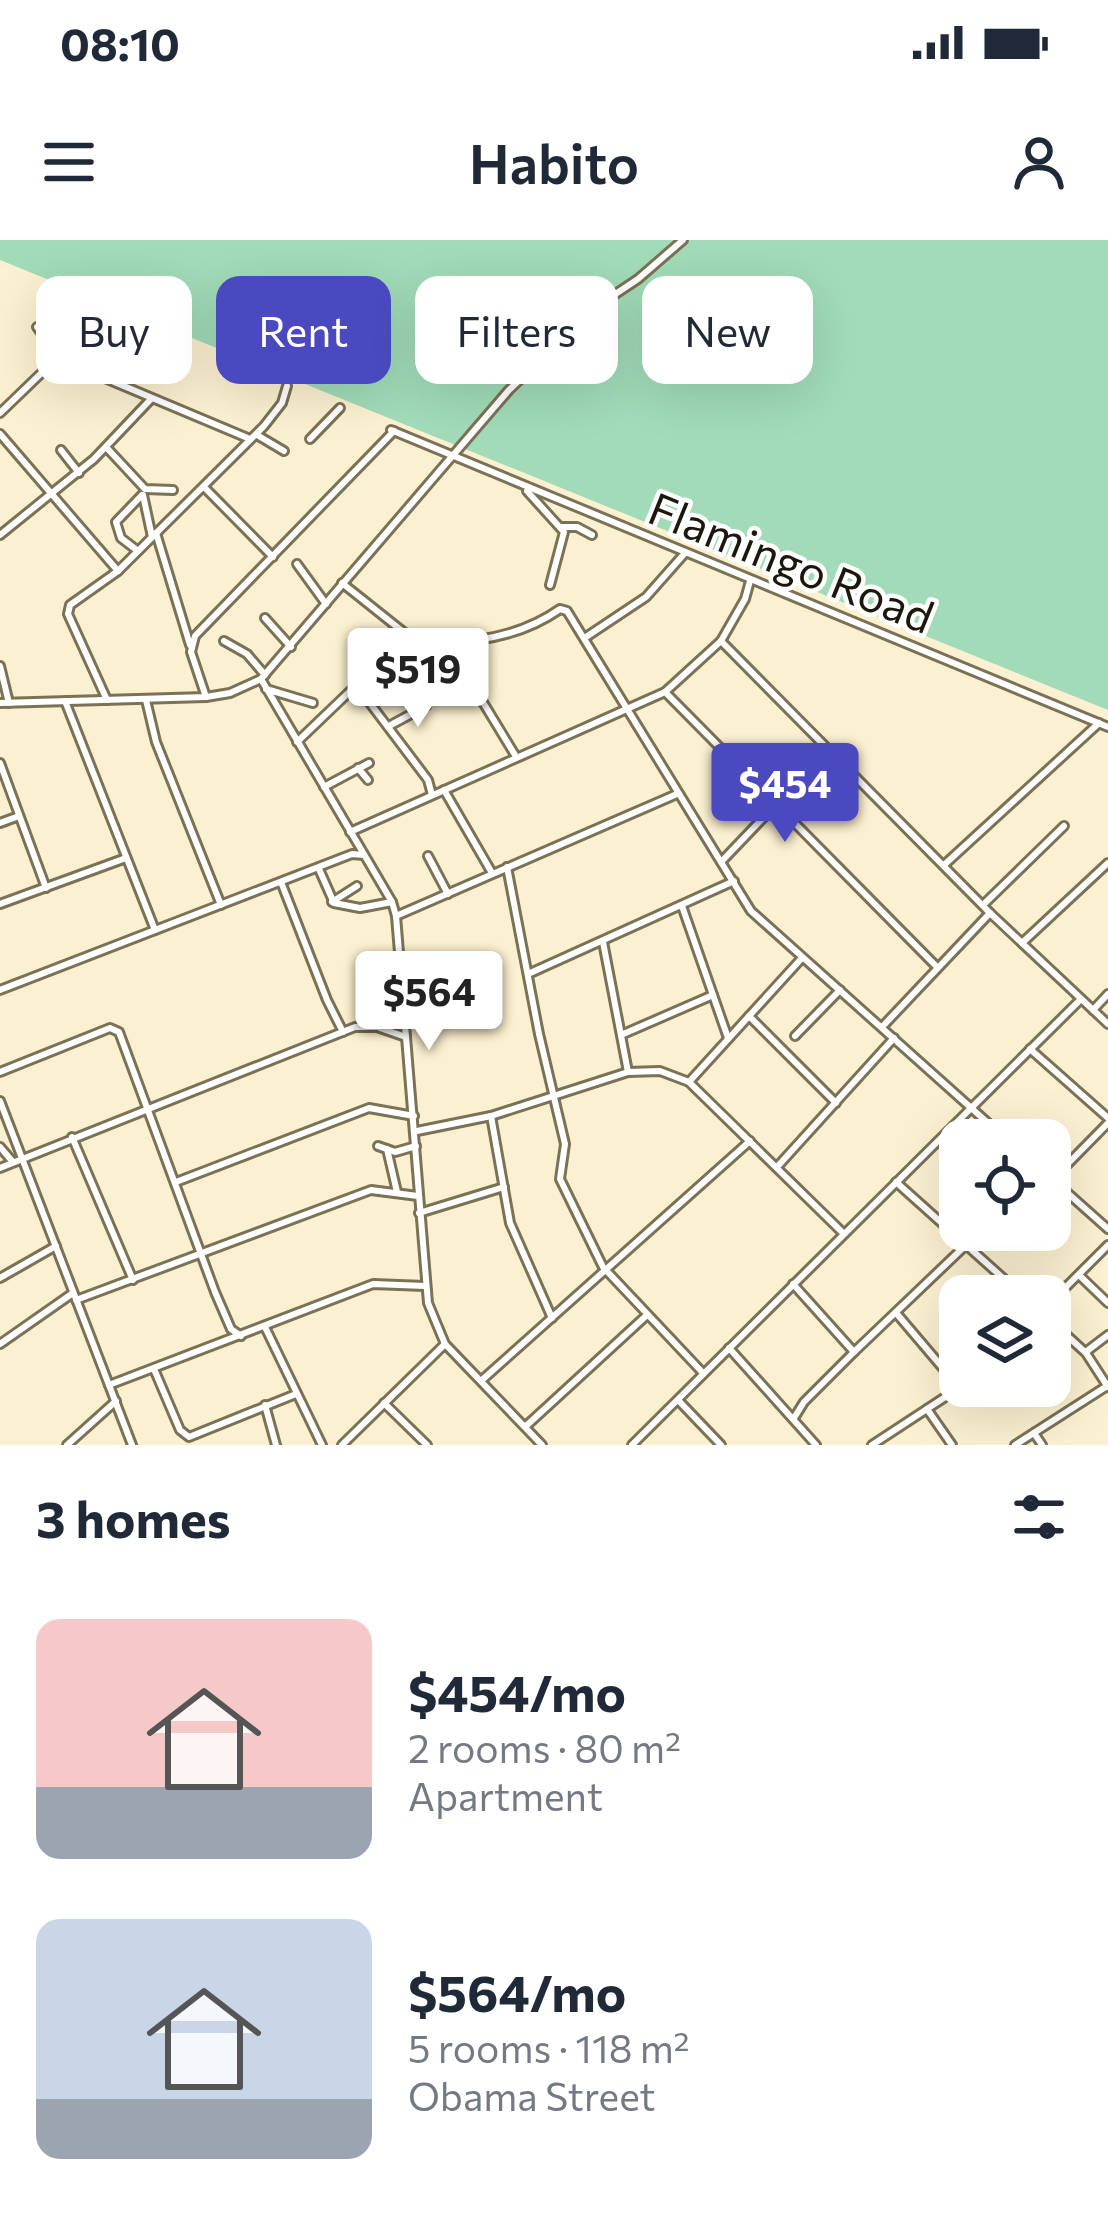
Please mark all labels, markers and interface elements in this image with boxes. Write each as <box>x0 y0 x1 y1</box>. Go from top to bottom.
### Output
text: 08:10 <box>60 15 180 70</box>
icon: menu <box>36 129 102 195</box>
text: Habito <box>469 129 639 195</box>
icon: person <box>1006 129 1072 195</box>
chip: Buy <box>36 276 192 384</box>
chip: Rent <box>216 276 391 384</box>
chip: Filters <box>415 276 618 384</box>
chip: New <box>642 276 813 384</box>
street label: Flamingo Road <box>642 479 942 643</box>
pin: $519 <box>347 628 489 730</box>
text: $519 <box>375 643 461 691</box>
pin: $454 <box>714 743 856 845</box>
text: $454 <box>739 758 832 806</box>
pin: $564 <box>358 951 500 1053</box>
text: $564 <box>382 966 476 1014</box>
map controls <box>939 1119 1071 1407</box>
button: locate <box>939 1119 1071 1251</box>
button: layers <box>939 1275 1071 1407</box>
icon: filters <box>1006 1484 1072 1550</box>
text: 3 homes <box>36 1486 231 1549</box>
text: $454/mo <box>408 1660 626 1723</box>
icon: home <box>132 1667 276 1811</box>
text: 2 rooms · 80 m² <box>408 1723 681 1771</box>
text: Apartment <box>408 1771 603 1819</box>
text: $564/mo <box>408 1960 626 2023</box>
icon: home <box>132 1967 276 2111</box>
text: 5 rooms · 118 m² <box>408 2023 690 2071</box>
text: Obama Street <box>408 2071 655 2119</box>

